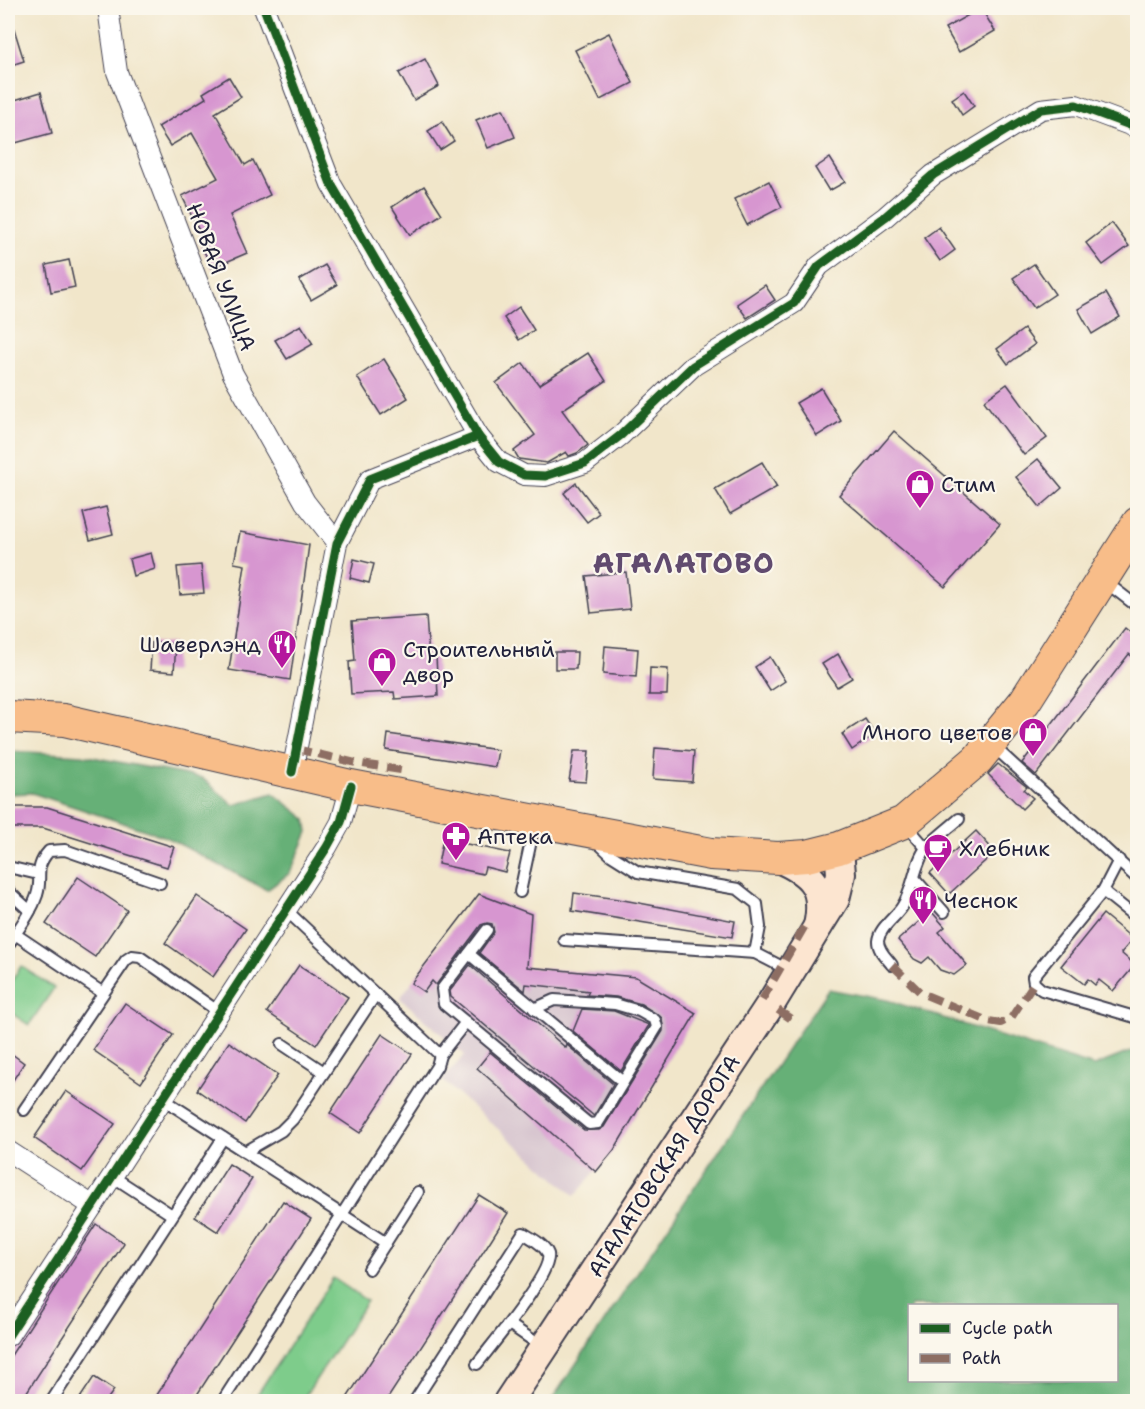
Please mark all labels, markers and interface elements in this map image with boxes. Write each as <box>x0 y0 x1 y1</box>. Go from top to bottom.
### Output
street label: НОВАЯ УЛИЦА <box>179 199 263 355</box>
shop icon: Стим <box>904 468 936 510</box>
place label: Стим <box>941 470 996 499</box>
district label: АГАЛАТОВО <box>593 544 775 582</box>
restaurant icon: Шаверлэнд <box>266 628 298 670</box>
place label: Шаверлэнд <box>140 630 261 659</box>
place label: Строительный двор <box>403 635 555 689</box>
shop icon: Строительный двор <box>366 646 398 688</box>
shop icon: Много цветов <box>1017 716 1049 758</box>
place label: Много цветов <box>862 718 1012 747</box>
pharmacy icon: Аптека <box>440 820 472 862</box>
place label: Аптека <box>477 822 553 851</box>
cafe icon: Хлебник <box>922 832 954 874</box>
place label: Хлебник <box>959 834 1050 863</box>
restaurant icon: Чеснок <box>907 884 939 926</box>
place label: Чеснок <box>944 886 1018 915</box>
street label: АГАЛАТОВСКАЯ ДОРОГА <box>581 1049 747 1283</box>
legend <box>908 1304 1118 1382</box>
text: Cycle path <box>962 1316 1053 1340</box>
text: Path <box>962 1346 1001 1370</box>

